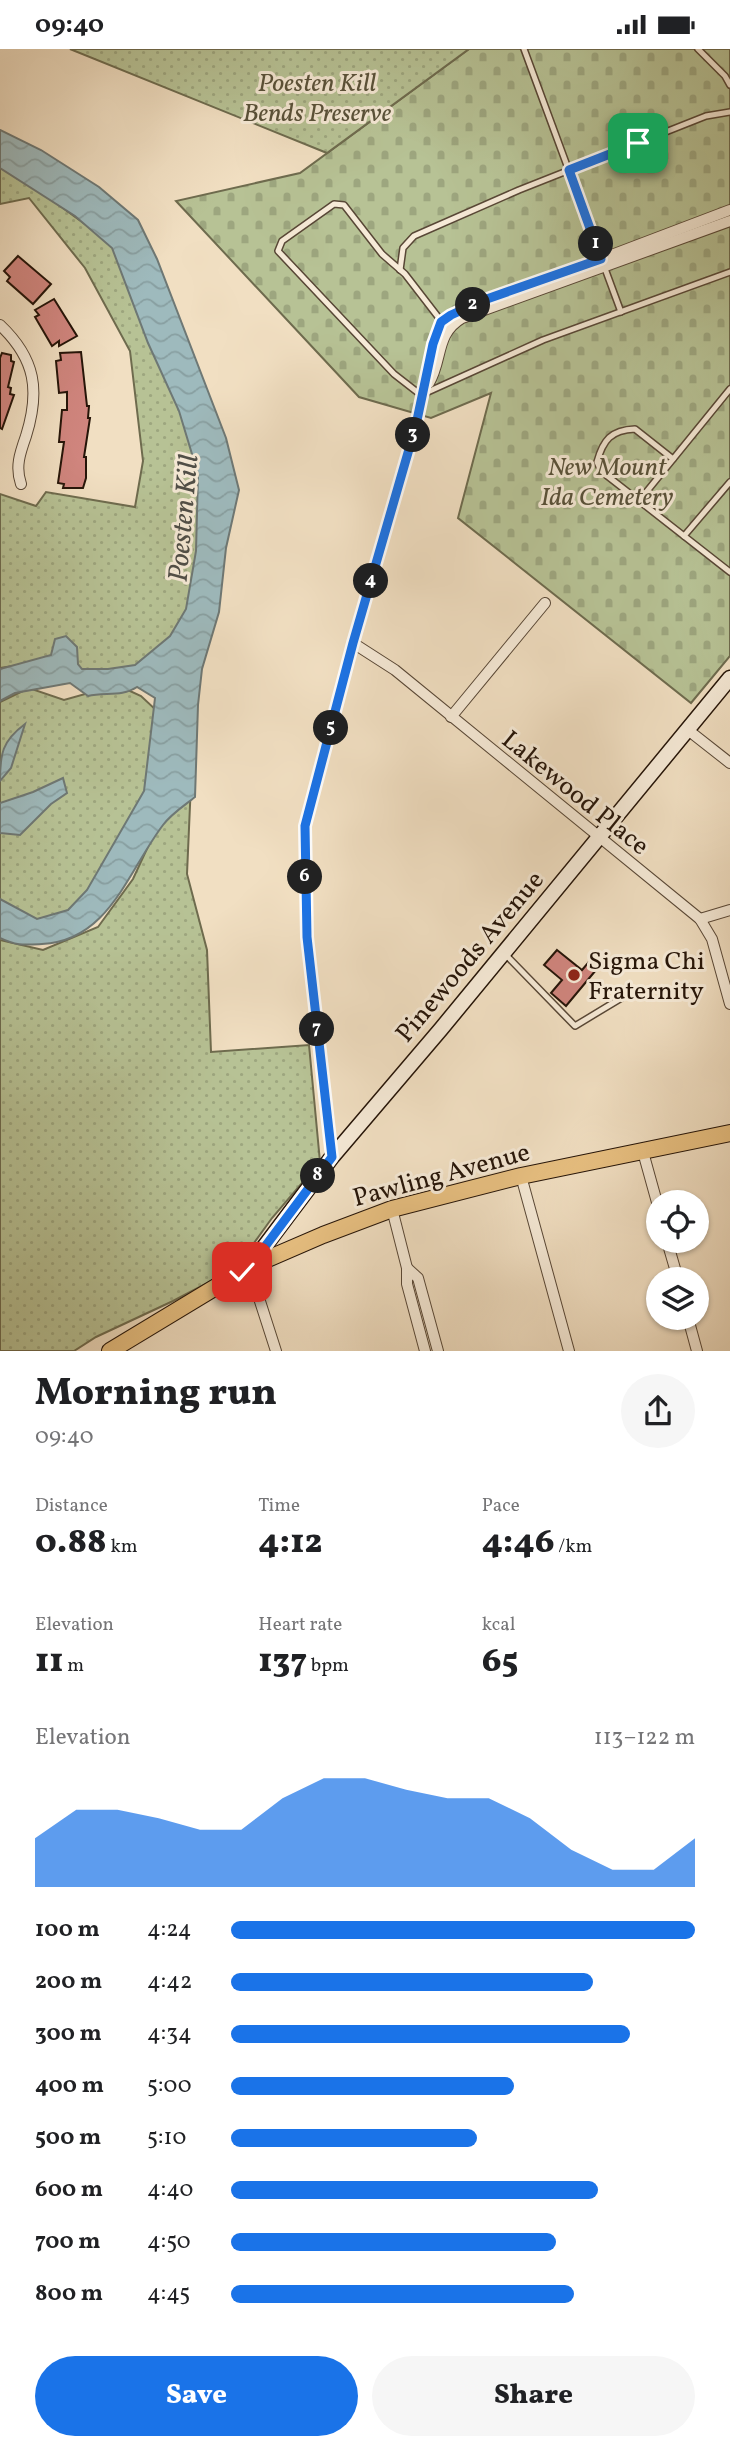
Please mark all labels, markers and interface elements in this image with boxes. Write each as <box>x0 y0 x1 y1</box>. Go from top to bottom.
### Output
text: 09:40 <box>35 7 104 43</box>
park label: Poesten Kill Bends Preserve <box>243 66 392 132</box>
pin <box>608 113 668 173</box>
icon: arrive <box>619 124 657 162</box>
pin: 1 <box>578 227 614 261</box>
text: 1 <box>592 230 599 256</box>
pin: 2 <box>456 287 490 323</box>
text: 2 <box>468 291 477 317</box>
pin: 3 <box>396 417 430 453</box>
text: 3 <box>408 421 417 447</box>
park label: New Mount Ida Cemetery <box>540 450 674 516</box>
water label: Poesten Kill <box>159 453 209 584</box>
pin: 4 <box>354 563 388 599</box>
text: 4 <box>365 567 376 593</box>
pin: 5 <box>314 711 348 745</box>
text: 5 <box>326 714 335 740</box>
street label: Lakewood Place <box>493 723 656 864</box>
pin: 6 <box>288 859 322 895</box>
text: 6 <box>299 863 310 889</box>
street label: Pinewoods Avenue <box>388 864 553 1051</box>
place label: Sigma Chi Fraternity <box>588 944 705 1010</box>
marker: Sigma Chi Fraternity <box>566 967 582 983</box>
pin: 7 <box>300 1011 334 1047</box>
text: 7 <box>312 1015 321 1041</box>
street label: Pawling Avenue <box>349 1135 534 1217</box>
pin: 8 <box>300 1159 336 1193</box>
text: 8 <box>312 1162 323 1188</box>
map controls <box>646 1190 709 1330</box>
button: locate <box>646 1190 709 1253</box>
pin <box>212 1242 272 1302</box>
icon: check <box>223 1253 261 1291</box>
button: layers <box>646 1267 709 1330</box>
text: Morning run <box>35 1368 277 1421</box>
button: share <box>621 1374 695 1448</box>
text: 09:40 <box>35 1421 94 1453</box>
text: Distance <box>35 1493 108 1519</box>
text: Time <box>258 1493 300 1519</box>
text: Pace <box>482 1493 520 1519</box>
text: 0.88 <box>35 1519 107 1567</box>
text: 4:12 <box>258 1519 322 1567</box>
text: 4:46 <box>482 1519 554 1567</box>
text: km <box>107 1534 138 1560</box>
text: /km <box>554 1534 592 1560</box>
text: Elevation <box>35 1612 114 1638</box>
text: Heart rate <box>258 1612 342 1638</box>
text: kcal <box>482 1612 515 1638</box>
text: 11 <box>35 1638 64 1686</box>
text: 137 <box>258 1638 307 1686</box>
text: 65 <box>482 1638 518 1686</box>
text: m <box>64 1653 84 1679</box>
text: bpm <box>307 1653 349 1679</box>
text: Elevation <box>35 1722 131 1754</box>
text: 113–122 m <box>594 1722 695 1754</box>
text: 100 m <box>35 1914 100 1946</box>
text: 4:24 <box>147 1914 192 1946</box>
text: 200 m <box>35 1966 102 1998</box>
text: 4:42 <box>147 1966 192 1998</box>
text: 300 m <box>35 2018 102 2050</box>
text: 4:34 <box>147 2018 192 2050</box>
text: 400 m <box>35 2070 104 2102</box>
text: 5:00 <box>147 2070 192 2102</box>
text: 500 m <box>35 2122 101 2154</box>
text: 5:10 <box>147 2122 186 2154</box>
text: 600 m <box>35 2174 103 2206</box>
text: 4:40 <box>147 2174 193 2206</box>
text: 700 m <box>35 2226 101 2258</box>
text: 4:50 <box>147 2226 191 2258</box>
text: 800 m <box>35 2278 103 2310</box>
text: 4:45 <box>147 2278 190 2310</box>
button: Save <box>35 2356 358 2436</box>
button: Share <box>372 2356 695 2436</box>

